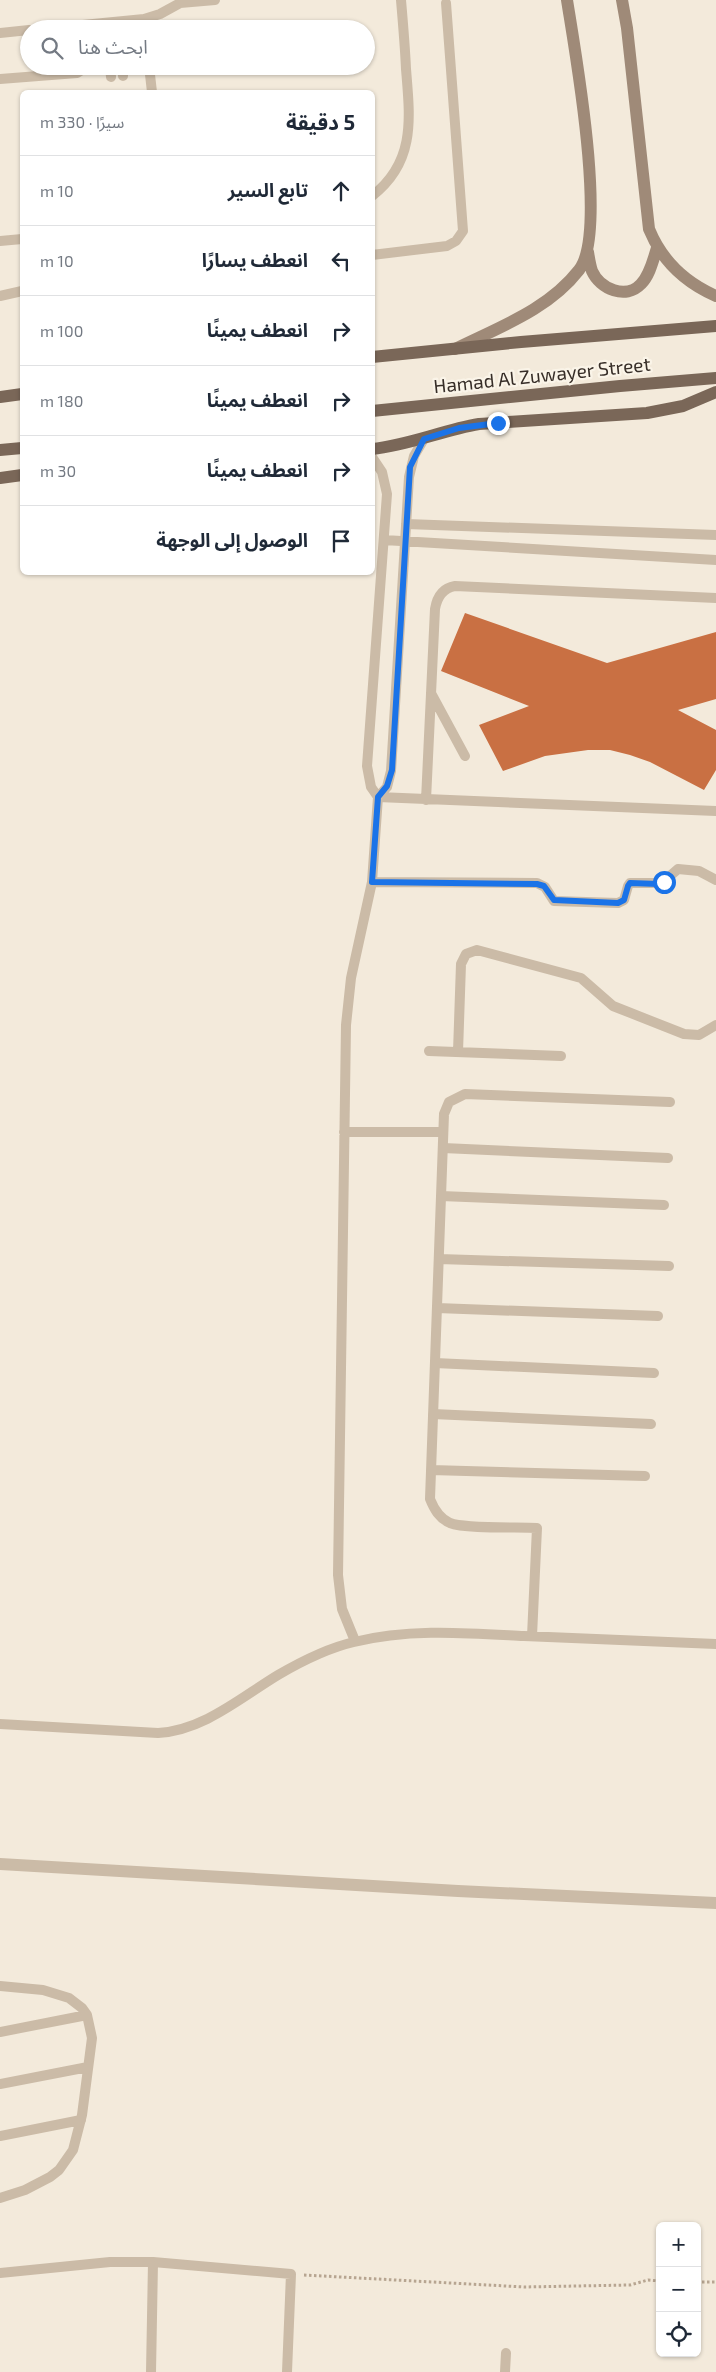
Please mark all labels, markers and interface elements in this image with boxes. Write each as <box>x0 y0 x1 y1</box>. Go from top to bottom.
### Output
search box <box>20 20 375 75</box>
icon: search <box>38 34 66 62</box>
text: ابحث هنا <box>78 35 148 58</box>
text: 5 دقيقة <box>286 109 355 134</box>
text: سيرًا · 330 m <box>40 112 124 131</box>
icon: ahead <box>327 177 355 205</box>
text: تابع السير <box>228 178 308 201</box>
text: 10 m <box>40 181 74 200</box>
icon: left <box>327 247 355 275</box>
text: انعطف يسارًا <box>202 248 308 271</box>
text: 10 m <box>40 251 74 270</box>
icon: right <box>327 317 355 345</box>
text: انعطف يمينًا <box>207 318 308 341</box>
text: 100 m <box>40 321 83 340</box>
street label: Hamad Al Zuwayer Street <box>432 352 652 397</box>
icon: right <box>327 387 355 415</box>
text: انعطف يمينًا <box>207 388 308 411</box>
text: 180 m <box>40 391 83 410</box>
route end <box>487 412 510 435</box>
icon: right <box>327 457 355 485</box>
text: انعطف يمينًا <box>207 458 308 481</box>
text: 30 m <box>40 461 76 480</box>
icon: arrive <box>327 527 355 555</box>
text: الوصول إلى الوجهة <box>156 528 308 551</box>
route start <box>653 871 676 894</box>
map controls <box>656 2222 701 2357</box>
button: + <box>656 2222 701 2267</box>
button: − <box>656 2267 701 2312</box>
button: locate <box>656 2312 701 2357</box>

